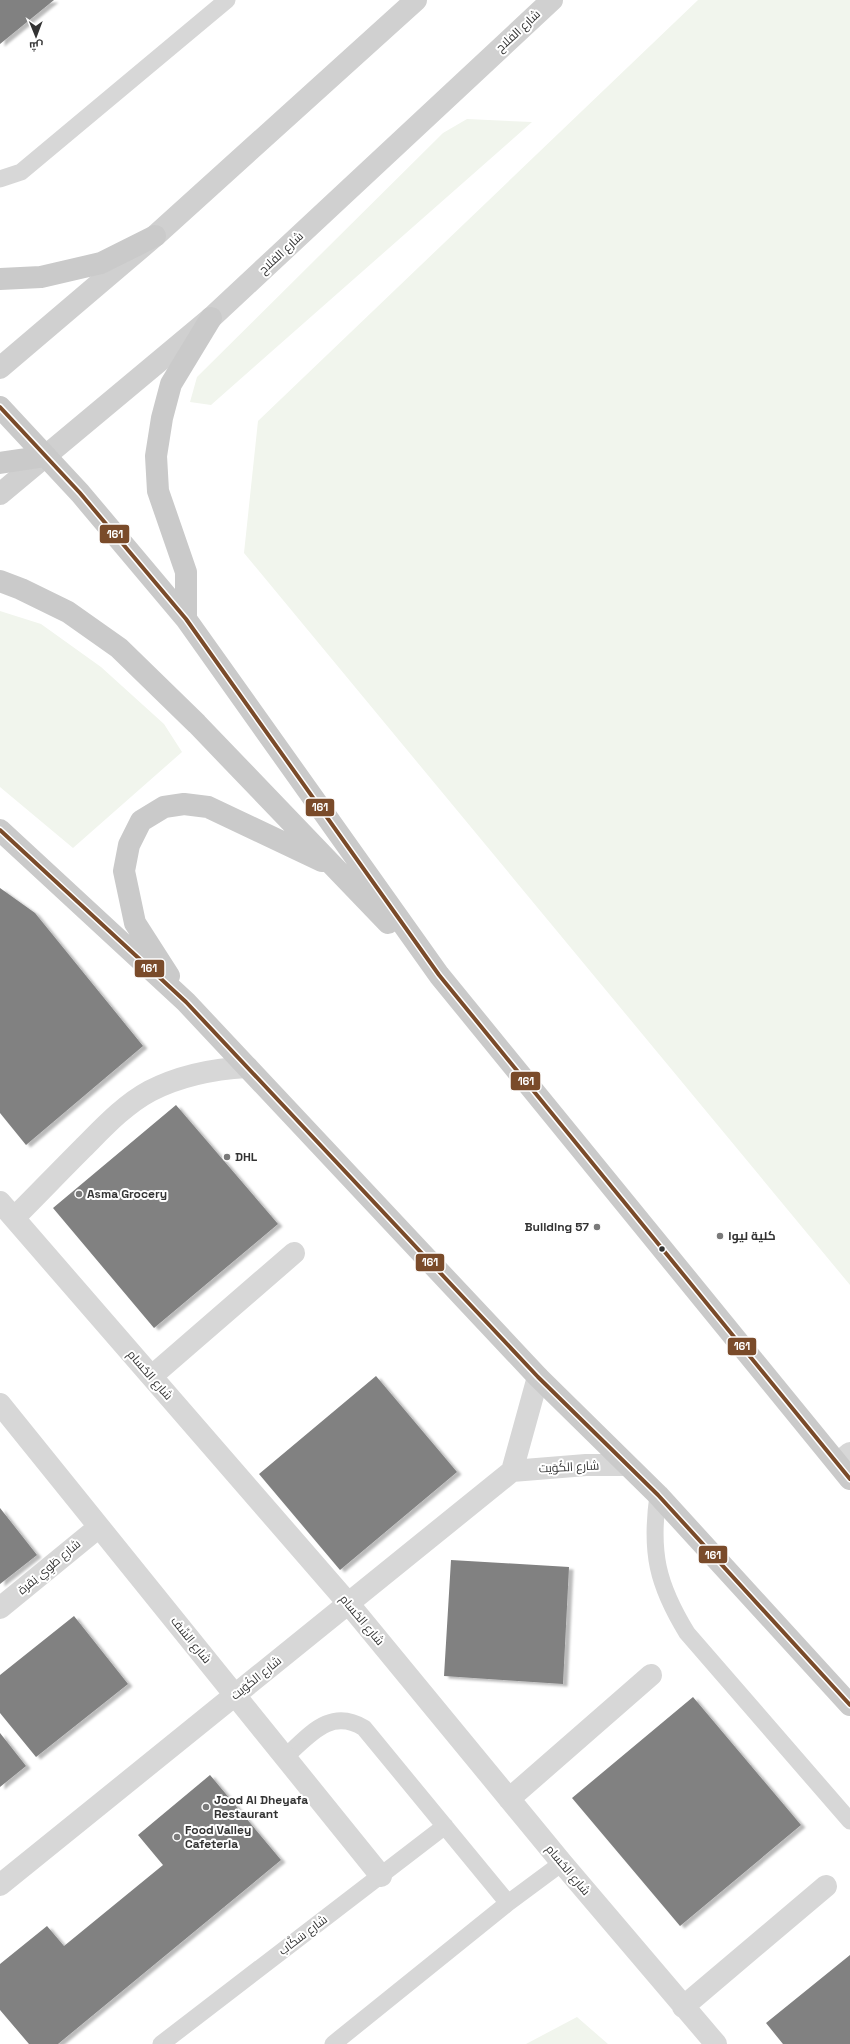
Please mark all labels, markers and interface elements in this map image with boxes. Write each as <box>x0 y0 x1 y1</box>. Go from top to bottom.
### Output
street label: شارع الفلاح <box>492 6 544 56</box>
north arrow <box>16 16 56 56</box>
text: ش <box>29 39 43 53</box>
street label: شارع الفلاح <box>255 228 307 278</box>
line badge: 161 <box>99 524 130 544</box>
text: 161 <box>107 527 123 541</box>
line badge: 161 <box>305 798 335 817</box>
text: 161 <box>312 800 328 814</box>
line badge: 161 <box>134 959 165 978</box>
text: 161 <box>141 961 157 975</box>
line badge: 161 <box>510 1071 541 1091</box>
text: 161 <box>518 1074 534 1088</box>
place label: DHL <box>235 1149 258 1165</box>
marker: DHL <box>222 1152 232 1162</box>
place label: Asma Grocery <box>87 1186 167 1202</box>
marker: Asma Grocery <box>74 1189 84 1199</box>
place label: Building 57 <box>525 1219 589 1235</box>
marker: Building 57 <box>592 1222 602 1232</box>
place label: كلية ليوا <box>728 1228 776 1244</box>
marker: كلية ليوا <box>715 1231 725 1241</box>
unlabelled marker <box>657 1244 667 1254</box>
line badge: 161 <box>415 1253 445 1272</box>
text: 161 <box>422 1255 438 1269</box>
line badge: 161 <box>727 1337 757 1356</box>
text: 161 <box>734 1339 750 1353</box>
street label: شارع الحُسام <box>124 1347 176 1403</box>
street label: شارع الكُوَيت <box>538 1457 600 1477</box>
street label: شارع طَوِي نِقرة <box>14 1536 85 1600</box>
line badge: 161 <box>698 1545 728 1564</box>
text: 161 <box>705 1548 721 1562</box>
street label: شارع الحُسام <box>336 1591 388 1649</box>
street label: شارع السِّف <box>167 1613 215 1667</box>
street label: شارع الكُوَيت <box>227 1653 285 1703</box>
place label: Jood Al Dheyafa Restaurant <box>214 1792 308 1822</box>
marker: Jood Al Dheyafa Restaurant <box>201 1802 211 1812</box>
place label: Food Valley Cafeteria <box>185 1822 251 1852</box>
marker: Food Valley Cafeteria <box>172 1832 182 1842</box>
street label: شارع الحُسام <box>542 1841 594 1899</box>
street label: شارع سَكَّاب <box>275 1911 331 1959</box>

